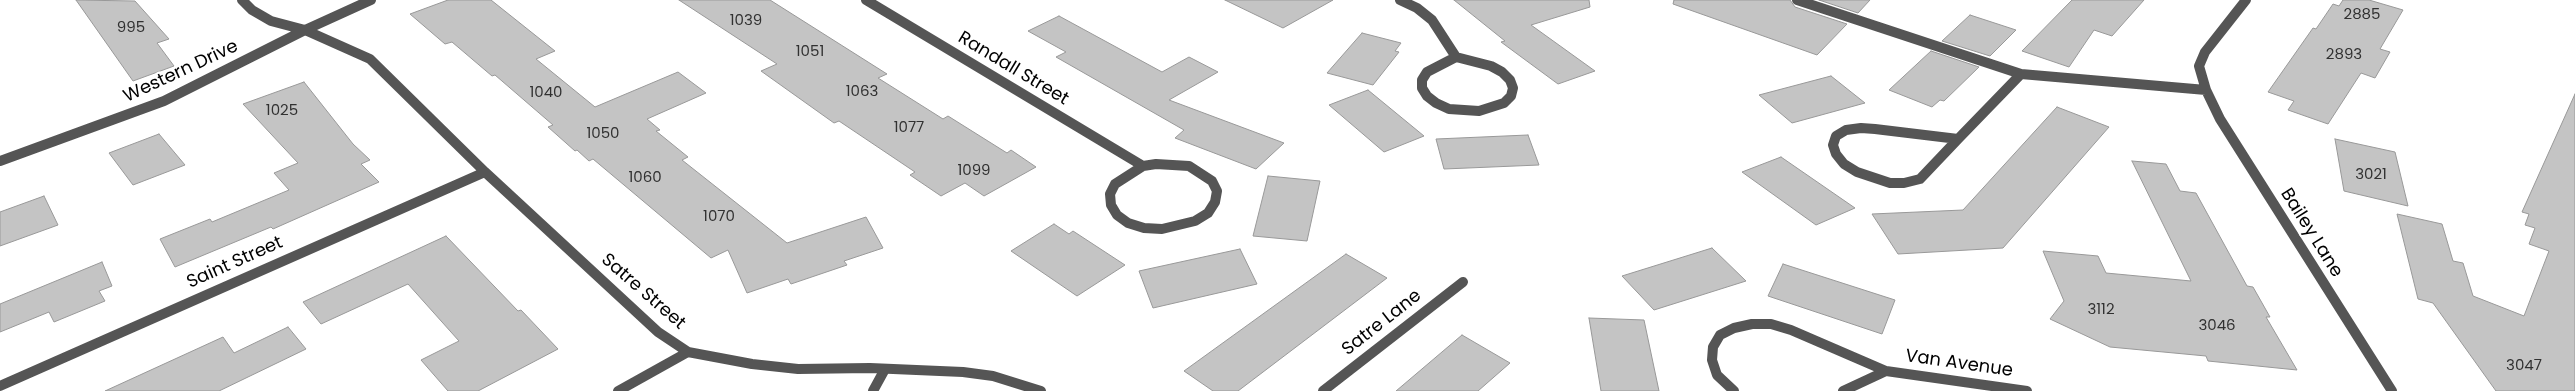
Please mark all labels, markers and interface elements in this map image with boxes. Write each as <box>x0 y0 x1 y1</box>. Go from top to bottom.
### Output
house number: 2885 <box>2344 6 2380 24</box>
house number: 1039 <box>730 12 762 30</box>
house number: 995 <box>117 19 145 37</box>
street label: Randall Street <box>954 27 1072 111</box>
street label: Western Drive <box>120 36 242 108</box>
house number: 1051 <box>796 43 824 61</box>
house number: 2893 <box>2326 46 2362 64</box>
house number: 1063 <box>846 83 878 101</box>
house number: 1040 <box>529 84 563 102</box>
house number: 1025 <box>266 102 298 120</box>
house number: 1077 <box>894 119 924 137</box>
house number: 1050 <box>586 125 620 143</box>
house number: 1099 <box>957 162 991 180</box>
house number: 3021 <box>2355 166 2387 184</box>
house number: 1060 <box>628 169 662 187</box>
street label: Bailey Lane <box>2275 185 2347 281</box>
house number: 1070 <box>703 208 735 226</box>
street label: Saint Street <box>184 232 286 294</box>
street label: Satre Street <box>596 250 690 334</box>
street label: Satre Lane <box>1338 285 1426 361</box>
house number: 3112 <box>2087 301 2115 319</box>
house number: 3046 <box>2198 317 2236 335</box>
street label: Van Avenue <box>1904 346 2014 382</box>
house number: 3047 <box>2506 357 2542 375</box>

